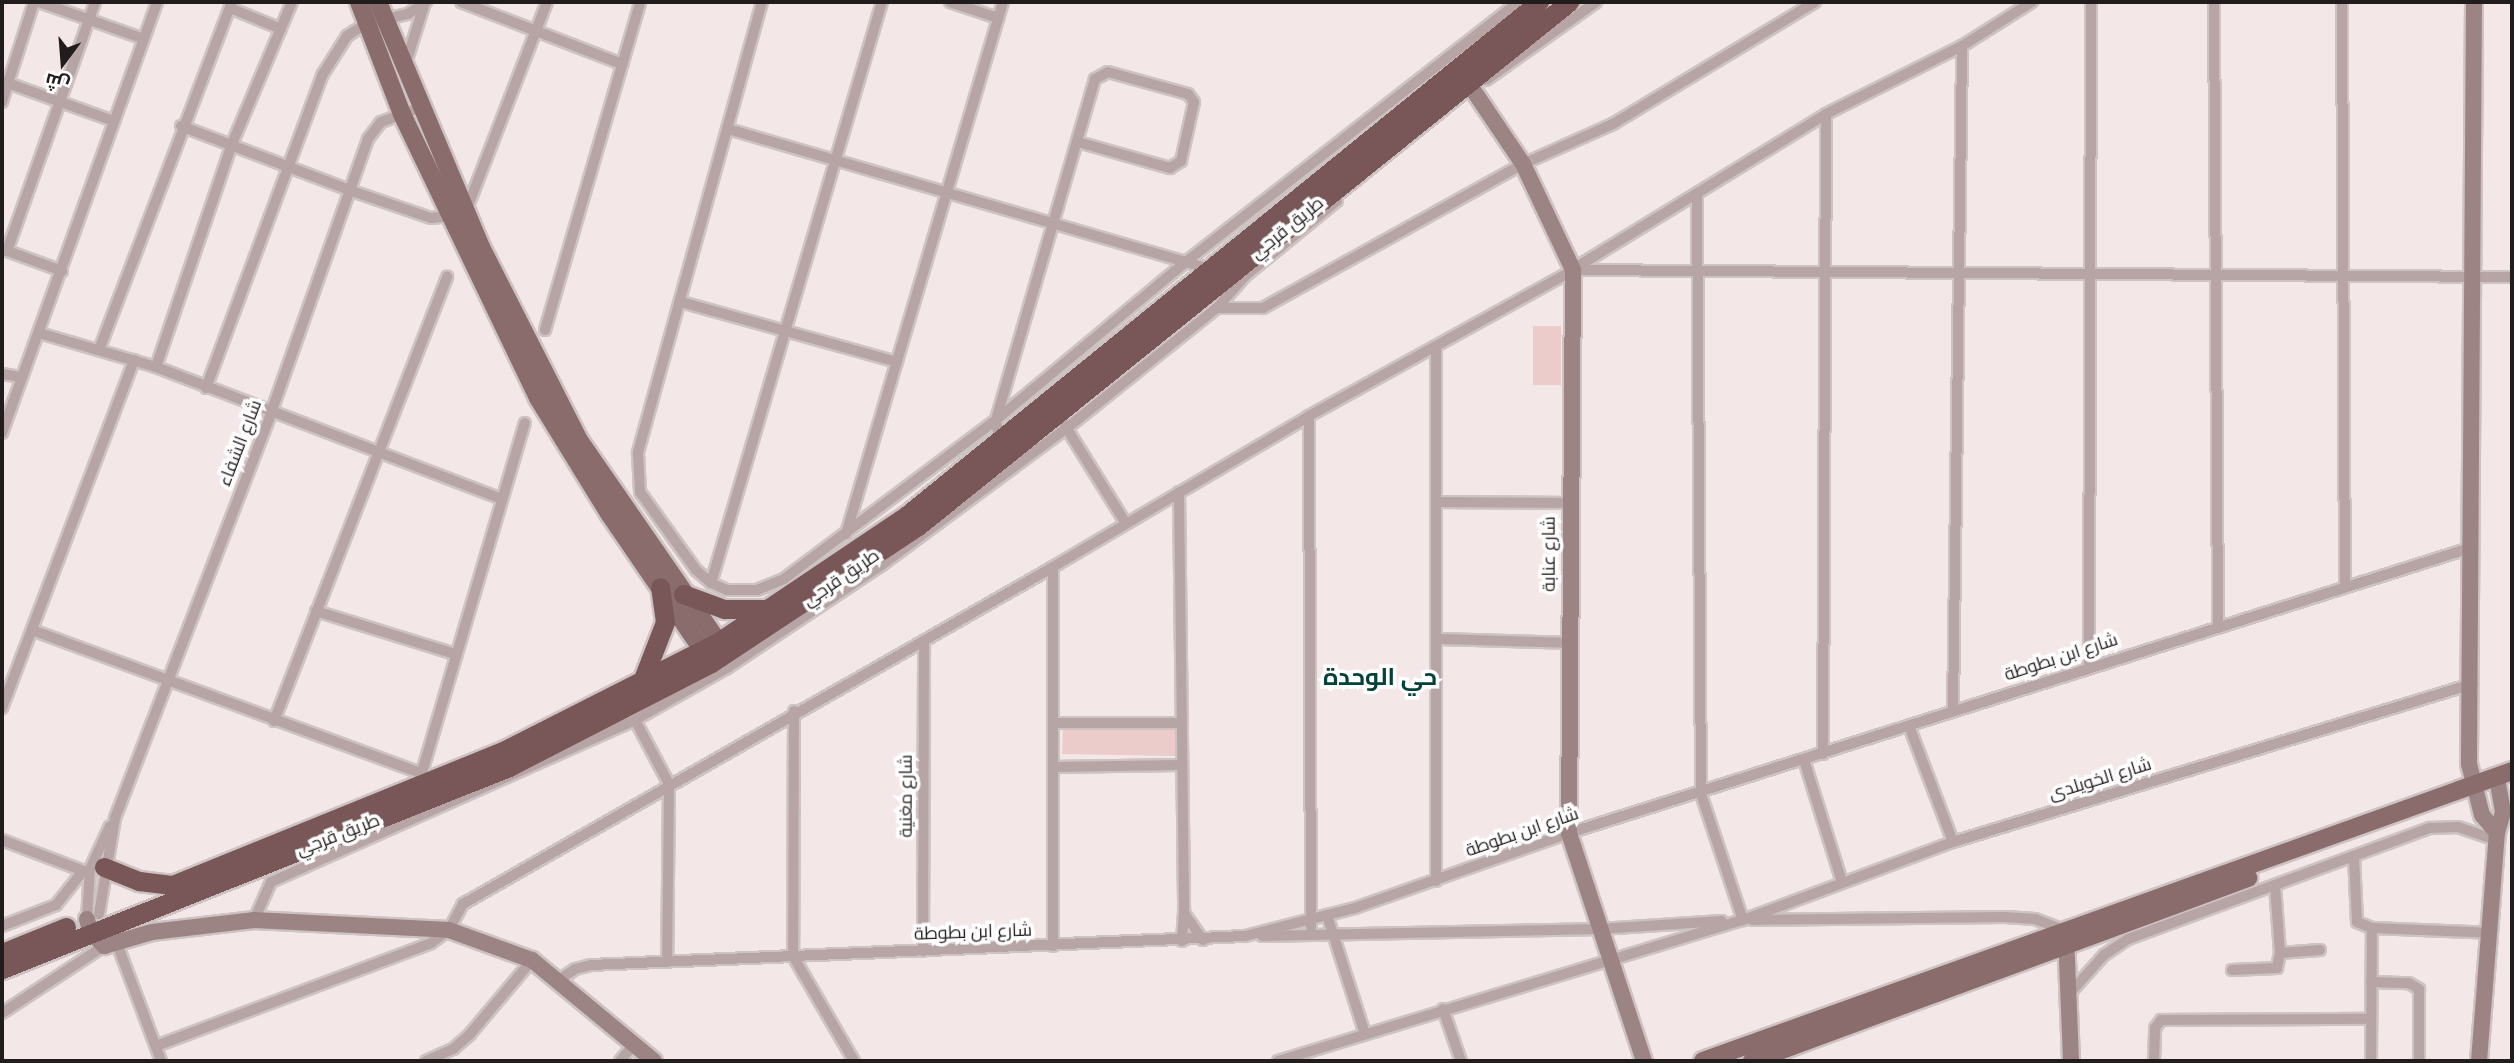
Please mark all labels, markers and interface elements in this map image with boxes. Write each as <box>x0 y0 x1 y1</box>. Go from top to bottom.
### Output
north arrow <box>28 28 98 98</box>
text: ش <box>42 68 72 98</box>
street label: طريق قرجي <box>1246 192 1328 264</box>
street label: شارع الشفاء <box>214 397 266 489</box>
street label: شارع عنابة <box>1538 516 1560 592</box>
street label: طريق قرجي <box>799 545 883 611</box>
street label: شارع ابن بطوطة <box>2002 628 2120 686</box>
district label: حي الوحدة <box>1323 663 1437 691</box>
street label: شارع الخويلدى <box>2046 753 2154 805</box>
street label: شارع مغنية <box>895 754 917 838</box>
street label: شارع ابن بطوطة <box>1463 803 1581 861</box>
street label: طريق قرجي <box>293 809 383 861</box>
street label: شارع ابن بطوطة <box>914 919 1032 945</box>

